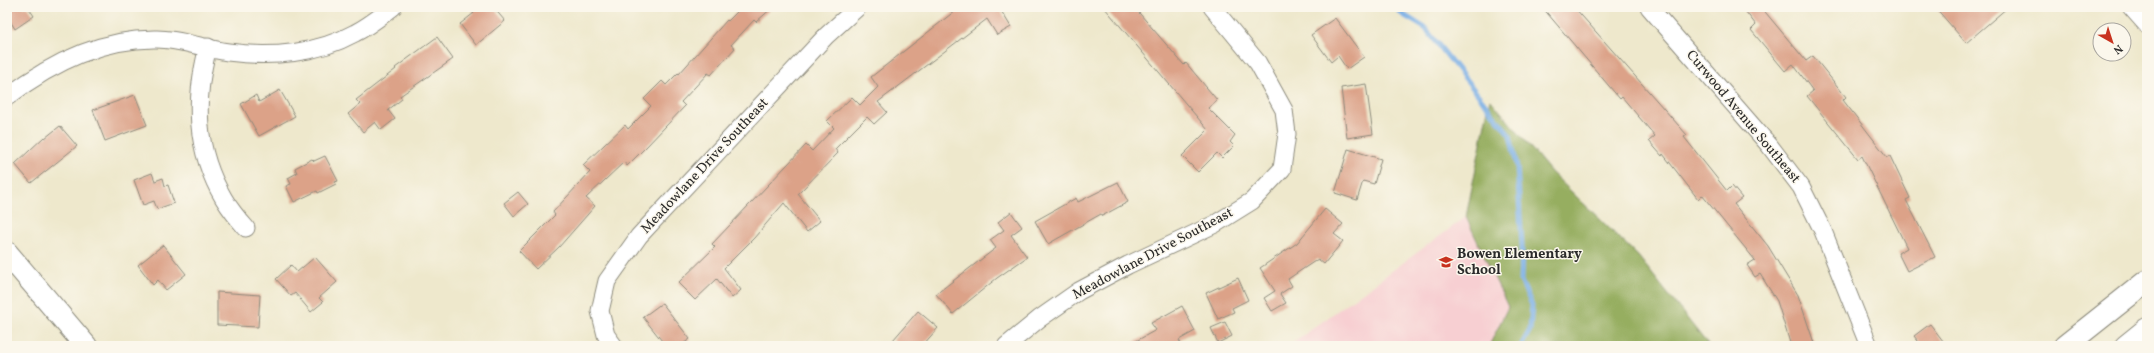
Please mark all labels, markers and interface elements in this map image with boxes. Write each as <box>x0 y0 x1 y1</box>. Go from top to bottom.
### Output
north arrow <box>2092 22 2132 62</box>
text: N <box>2110 40 2125 57</box>
street label: Curwood Avenue Southeast <box>1682 46 1805 188</box>
street label: Meadowlane Drive Southeast <box>637 94 773 238</box>
street label: Meadowlane Drive Southeast <box>1069 204 1237 304</box>
place label: Bowen Elementary School <box>1457 245 1582 280</box>
school or university icon: Bowen Elementary School <box>1438 254 1454 270</box>

